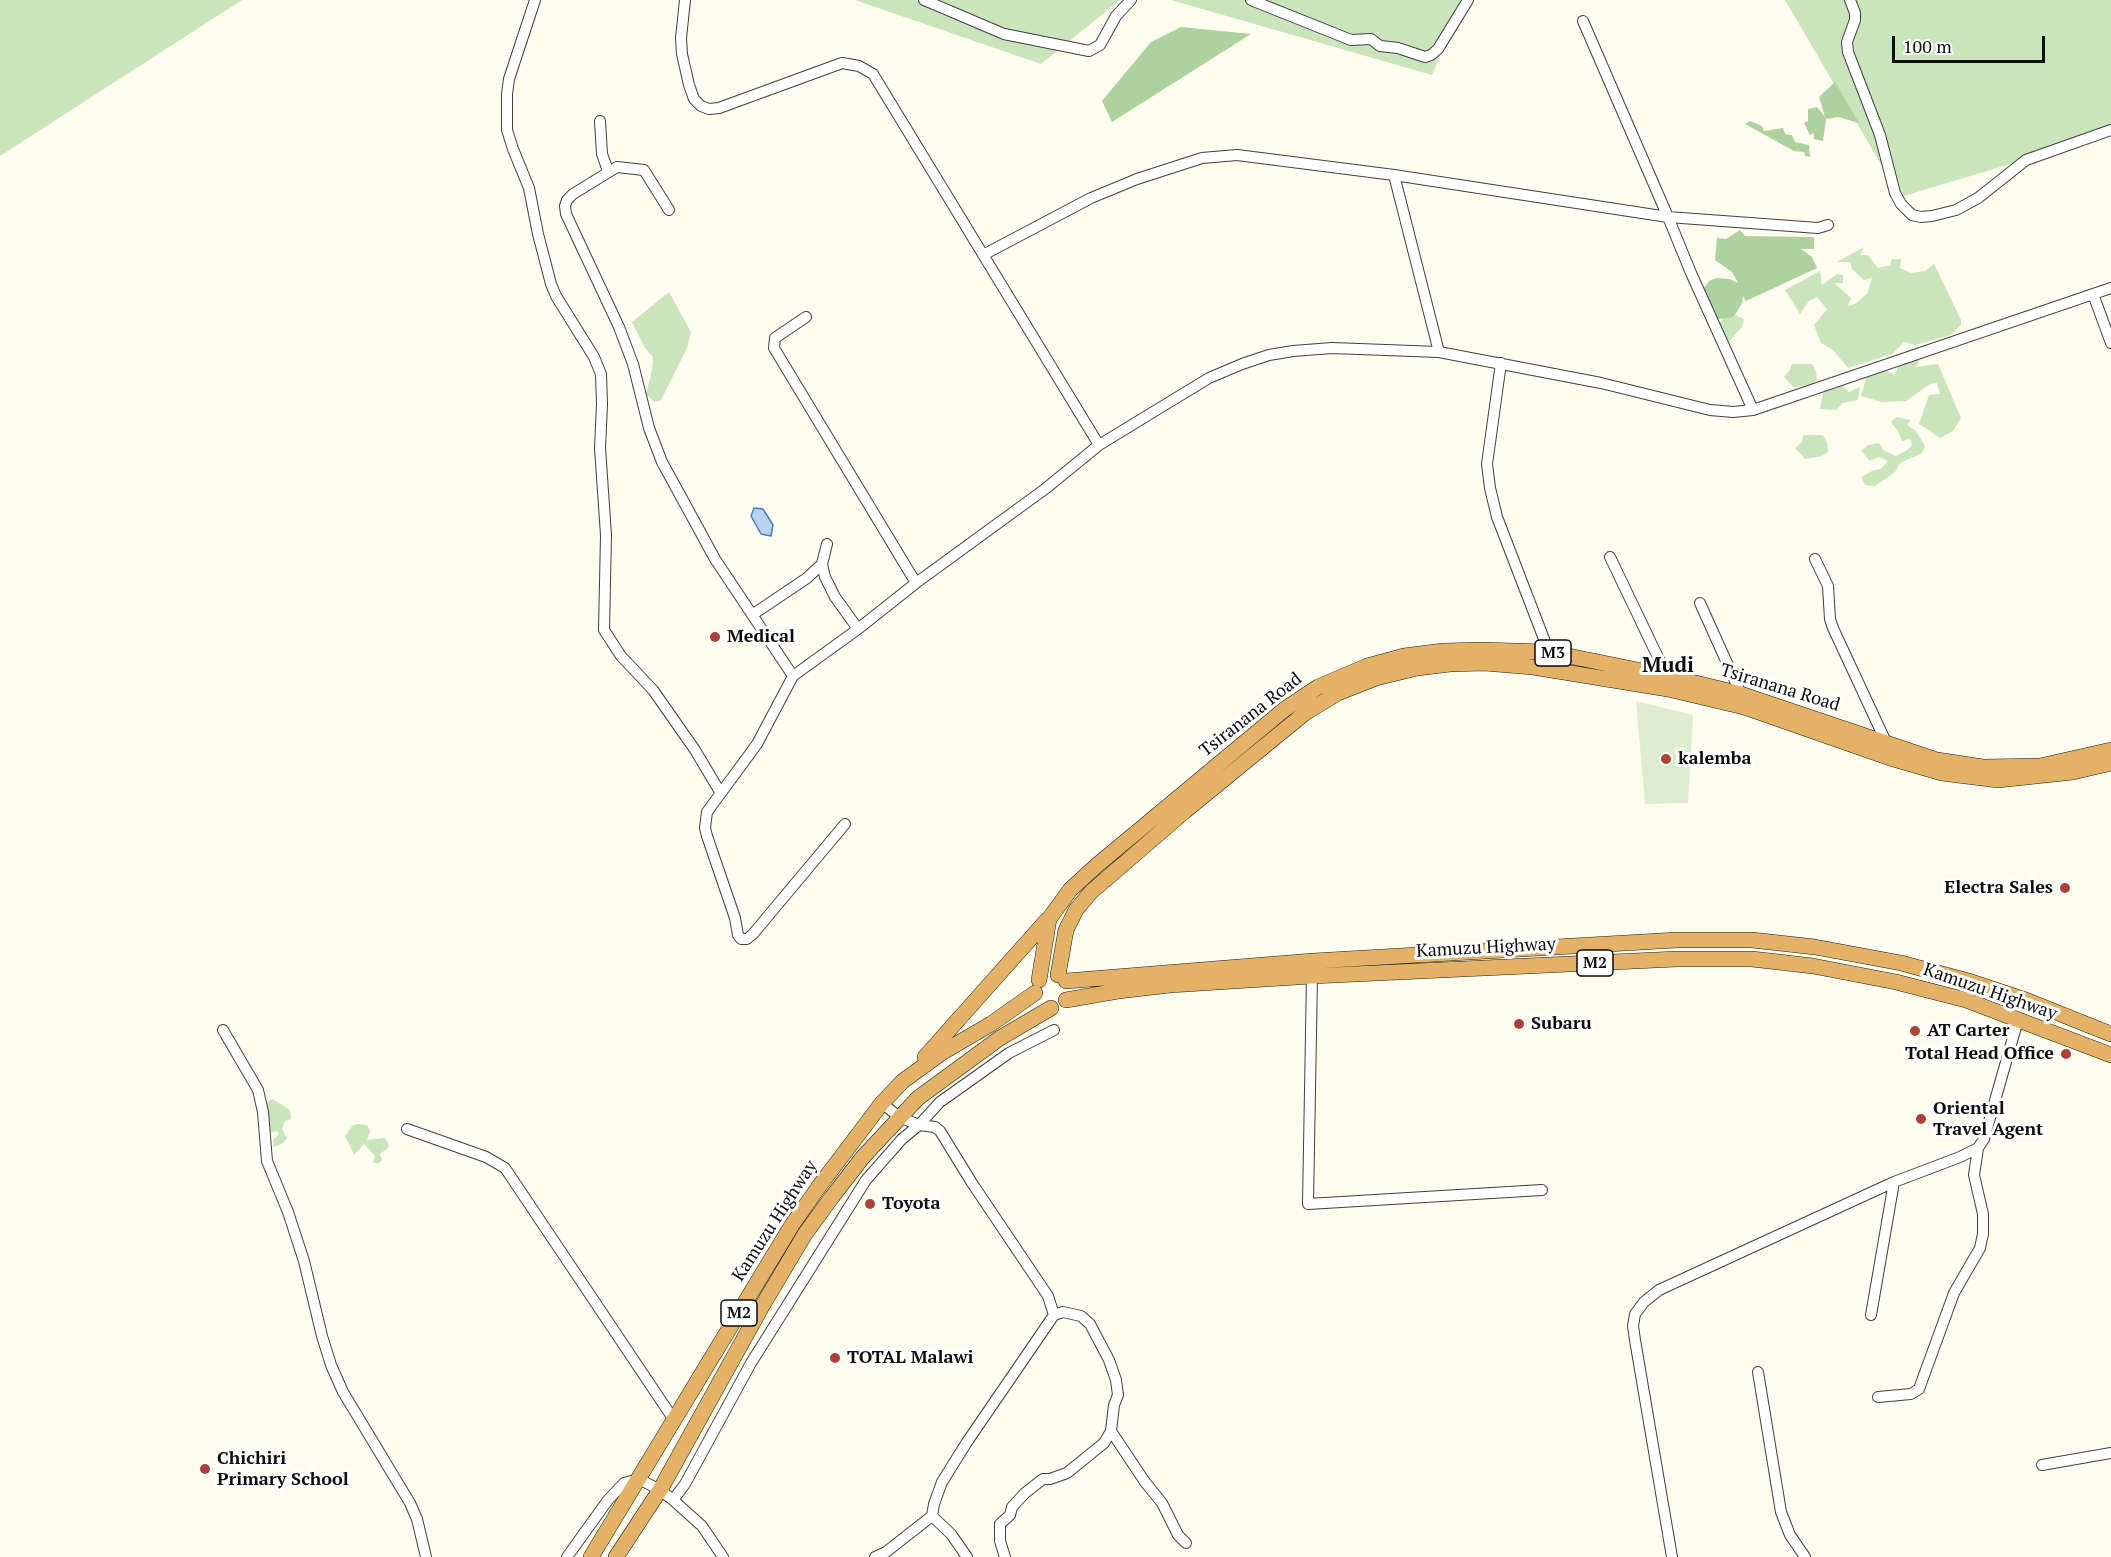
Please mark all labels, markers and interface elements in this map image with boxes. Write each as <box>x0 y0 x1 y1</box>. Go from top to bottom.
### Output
scale bar <box>1895 24 2048 62</box>
text: 100 m <box>1903 34 1952 58</box>
place label: Medical <box>727 626 795 648</box>
marker: Medical <box>708 630 722 644</box>
road number: M3 <box>1535 640 1571 666</box>
district label: Mudi <box>1642 653 1694 679</box>
street label: Tsiranana Road <box>1718 660 1842 716</box>
street label: Tsiranana Road <box>1196 668 1306 762</box>
place label: kalemba <box>1678 748 1751 770</box>
marker: kalemba <box>1659 752 1673 766</box>
place label: Electra Sales <box>1944 877 2053 899</box>
marker: Electra Sales <box>2058 881 2072 895</box>
street label: Kamuzu Highway <box>1416 934 1556 962</box>
road number: M2 <box>1577 950 1613 976</box>
street label: Kamuzu Highway <box>1920 959 2060 1025</box>
place label: Subaru <box>1531 1013 1592 1035</box>
marker: Subaru <box>1512 1017 1526 1031</box>
place label: AT Carter <box>1927 1020 2009 1042</box>
marker: AT Carter <box>1908 1024 1922 1038</box>
place label: Total Head Office <box>1905 1043 2054 1065</box>
marker: Total Head Office <box>2059 1047 2073 1061</box>
place label: Oriental Travel Agent <box>1933 1098 2043 1140</box>
marker: Oriental Travel Agent <box>1914 1112 1928 1126</box>
street label: Kamuzu Highway <box>728 1156 822 1286</box>
place label: Toyota <box>882 1193 940 1215</box>
marker: Toyota <box>863 1197 877 1211</box>
road number: M2 <box>721 1300 757 1326</box>
place label: TOTAL Malawi <box>847 1347 974 1369</box>
marker: TOTAL Malawi <box>828 1351 842 1365</box>
place label: Chichiri Primary School <box>217 1448 349 1490</box>
marker: Chichiri Primary School <box>198 1462 212 1476</box>

